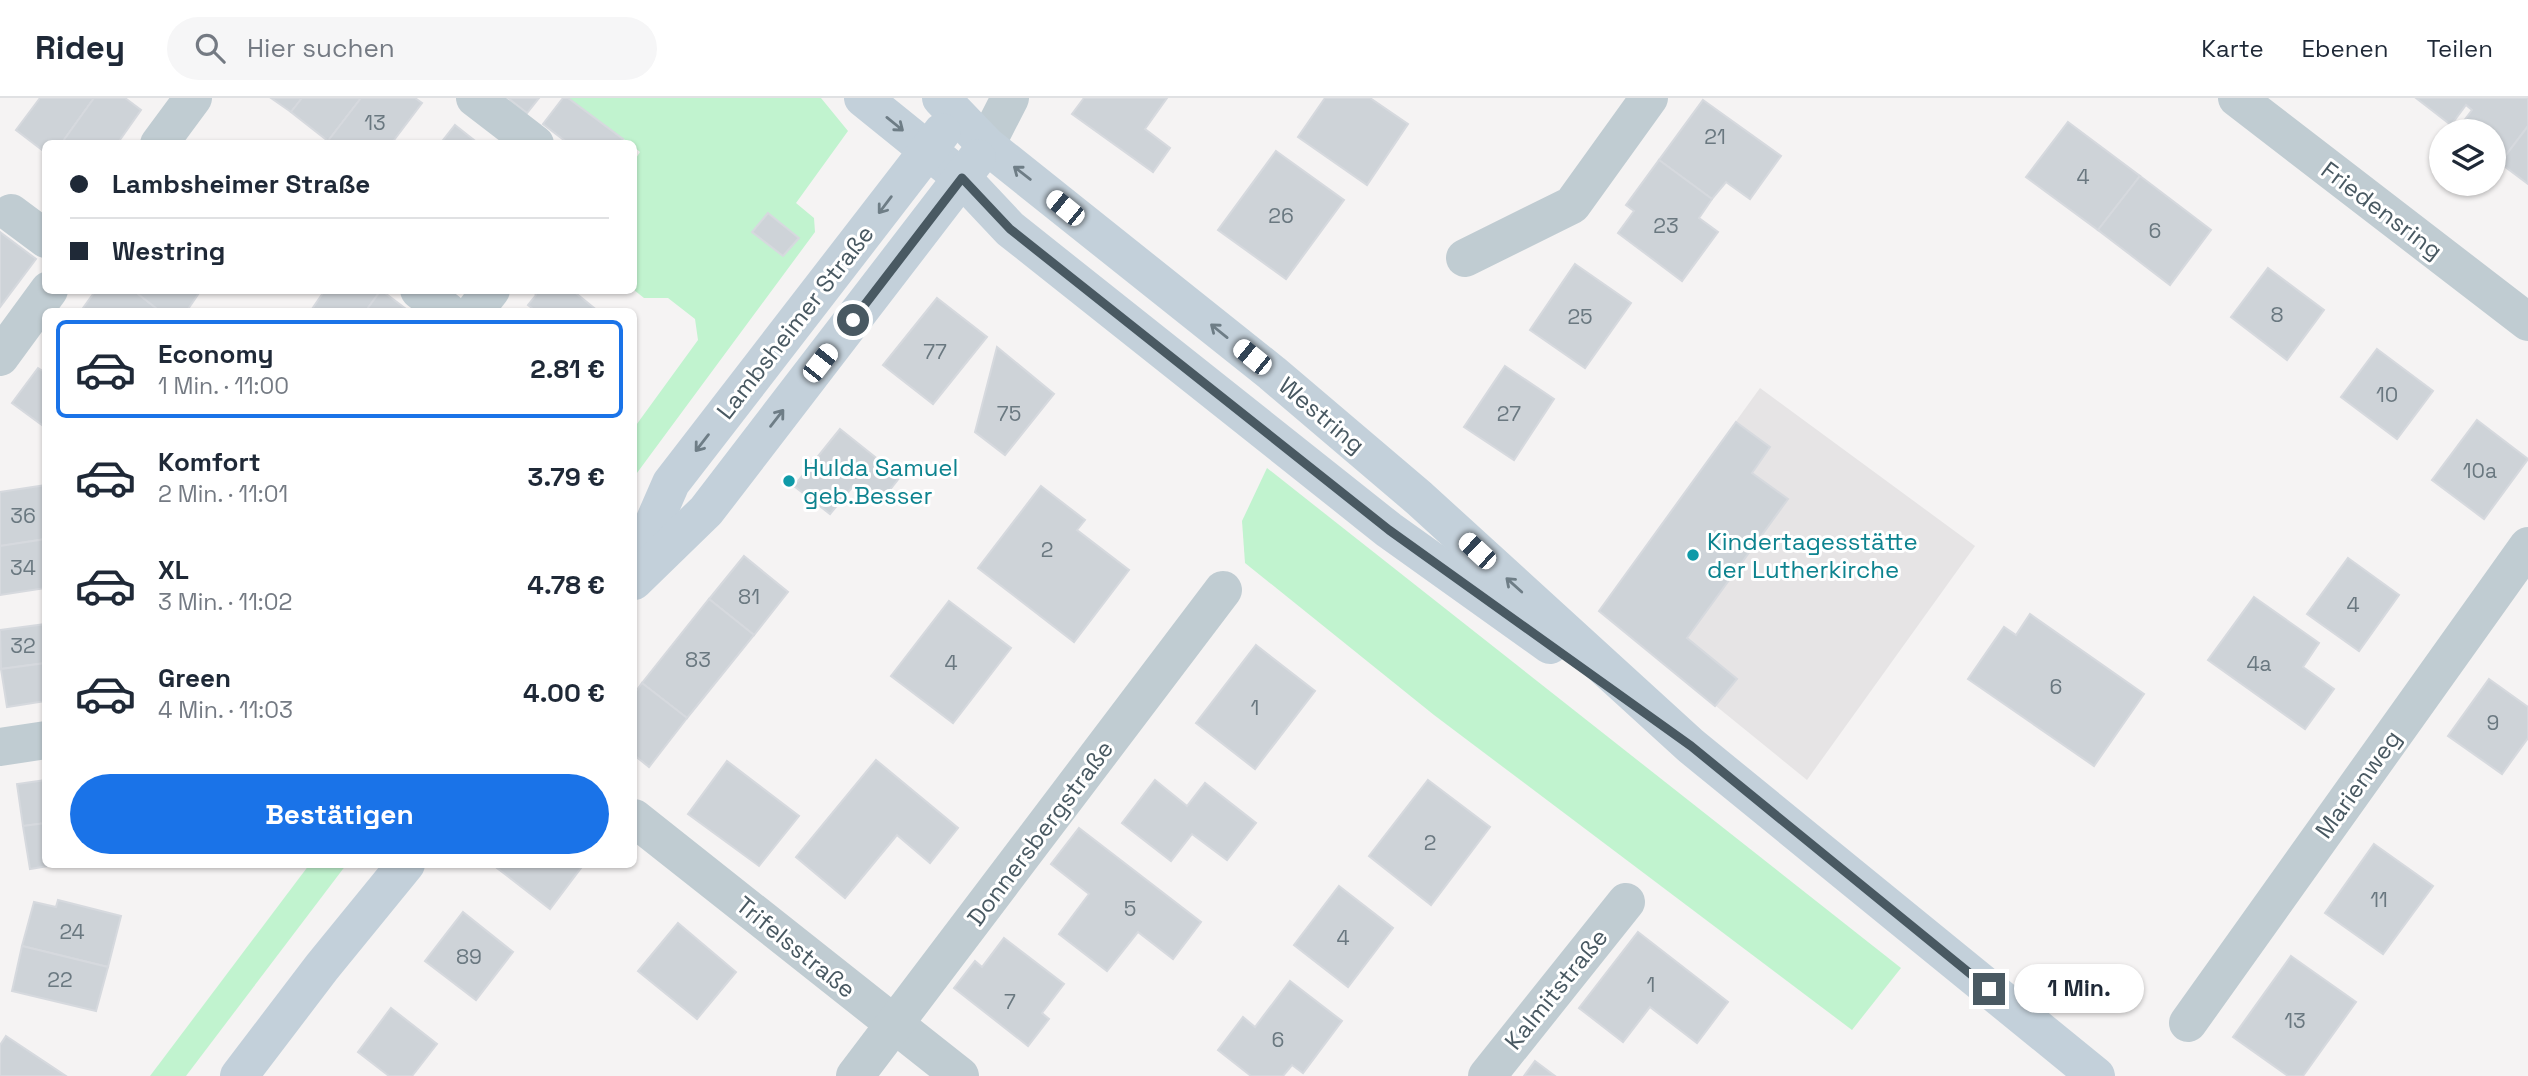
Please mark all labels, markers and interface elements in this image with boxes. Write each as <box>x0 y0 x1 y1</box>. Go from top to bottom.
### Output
search box <box>167 17 657 80</box>
text: Ridey <box>35 27 125 69</box>
icon: search <box>191 29 229 67</box>
text: Hier suchen <box>247 31 395 65</box>
text: Karte <box>2201 33 2264 64</box>
text: Ebenen <box>2302 33 2388 64</box>
text: Teilen <box>2426 33 2493 64</box>
house number: 13 <box>364 109 386 136</box>
one-way arrow <box>885 116 903 132</box>
map controls <box>2429 119 2506 196</box>
button: layers <box>2429 119 2506 196</box>
house number: 21 <box>1704 123 1726 150</box>
street label: Friedensring <box>2315 154 2449 266</box>
house number: 4 <box>2076 163 2090 190</box>
one-way arrow <box>1014 166 1032 181</box>
text: Lambsheimer Straße <box>112 167 370 201</box>
car <box>1043 187 1088 229</box>
one-way arrow <box>878 195 893 213</box>
house number: 26 <box>1268 202 1294 229</box>
house number: 23 <box>1653 212 1679 239</box>
house number: 6 <box>2149 217 2161 244</box>
street label: Lambsheimer Straße <box>710 219 880 425</box>
text: Westring <box>112 234 225 268</box>
house number: 8 <box>2270 301 2284 328</box>
house number: 25 <box>1567 303 1593 330</box>
route start <box>837 304 869 336</box>
one-way arrow <box>1211 323 1229 338</box>
car <box>1230 336 1275 378</box>
text: Economy <box>158 337 274 371</box>
icon: car <box>74 338 137 401</box>
house number: 77 <box>923 338 947 365</box>
car <box>799 340 842 386</box>
text: 2.81 € <box>530 352 605 386</box>
street label: Westring <box>1272 370 1372 460</box>
text: 1 Min. · 11:00 <box>158 371 289 401</box>
house number: 10 <box>2376 381 2398 408</box>
house number: 75 <box>997 400 1021 427</box>
house number: 27 <box>1497 400 1521 427</box>
one-way arrow <box>770 409 785 428</box>
one-way arrow <box>694 433 709 452</box>
text: Komfort <box>158 445 261 479</box>
icon: car <box>74 446 137 509</box>
place label: Hulda Samuel geb.Besser <box>803 452 958 511</box>
house number: 10a <box>2463 457 2497 484</box>
text: 3.79 € <box>528 460 605 494</box>
marker: Hulda Samuel geb.Besser <box>781 473 797 489</box>
text: 2 Min. · 11:01 <box>158 479 288 509</box>
house number: 36 <box>10 502 36 529</box>
place label: Kindertagesstätte der Lutherkirche <box>1707 526 1918 585</box>
car <box>1455 529 1500 573</box>
house number: 2 <box>1041 536 1053 563</box>
marker: Kindertagesstätte der Lutherkirche <box>1685 547 1701 563</box>
text: XL <box>158 553 189 587</box>
house number: 34 <box>10 554 36 581</box>
icon: car <box>74 554 137 617</box>
text: 4.78 € <box>527 568 605 602</box>
one-way arrow <box>1506 576 1523 593</box>
house number: 81 <box>738 583 760 610</box>
text: 3 Min. · 11:02 <box>158 587 292 617</box>
house number: 4 <box>2346 591 2360 618</box>
house number: 32 <box>10 632 36 659</box>
house number: 83 <box>685 646 711 673</box>
house number: 4 <box>944 649 958 676</box>
house number: 4a <box>2246 650 2272 677</box>
text: Green <box>158 661 231 695</box>
icon: car <box>74 662 137 725</box>
house number: 6 <box>2050 673 2062 700</box>
text: 4.00 € <box>523 676 605 710</box>
house number: 1 <box>1251 694 1259 721</box>
text: 4 Min. · 11:03 <box>158 695 293 725</box>
house number: 9 <box>2487 709 2499 736</box>
street label: Marienweg <box>2308 724 2408 844</box>
street label: Donnersbergstraße <box>960 734 1120 932</box>
button: Bestätigen <box>70 774 609 854</box>
house number: 2 <box>1424 829 1436 856</box>
house number: 11 <box>2370 886 2388 913</box>
street label: Trifelsstraße <box>730 889 862 1005</box>
house number: 5 <box>1124 895 1136 922</box>
house number: 24 <box>59 918 85 945</box>
street label: Kalmitstraße <box>1498 922 1614 1056</box>
house number: 4 <box>1336 924 1350 951</box>
house number: 89 <box>456 943 482 970</box>
callout: 1 Min. <box>2014 964 2143 1014</box>
house number: 22 <box>47 966 73 993</box>
house number: 1 <box>1647 971 1655 998</box>
route end <box>1973 973 2005 1005</box>
text: 1 Min. <box>2047 973 2111 1003</box>
house number: 7 <box>1004 988 1016 1015</box>
house number: 13 <box>2284 1007 2306 1034</box>
house number: 6 <box>1272 1026 1284 1053</box>

